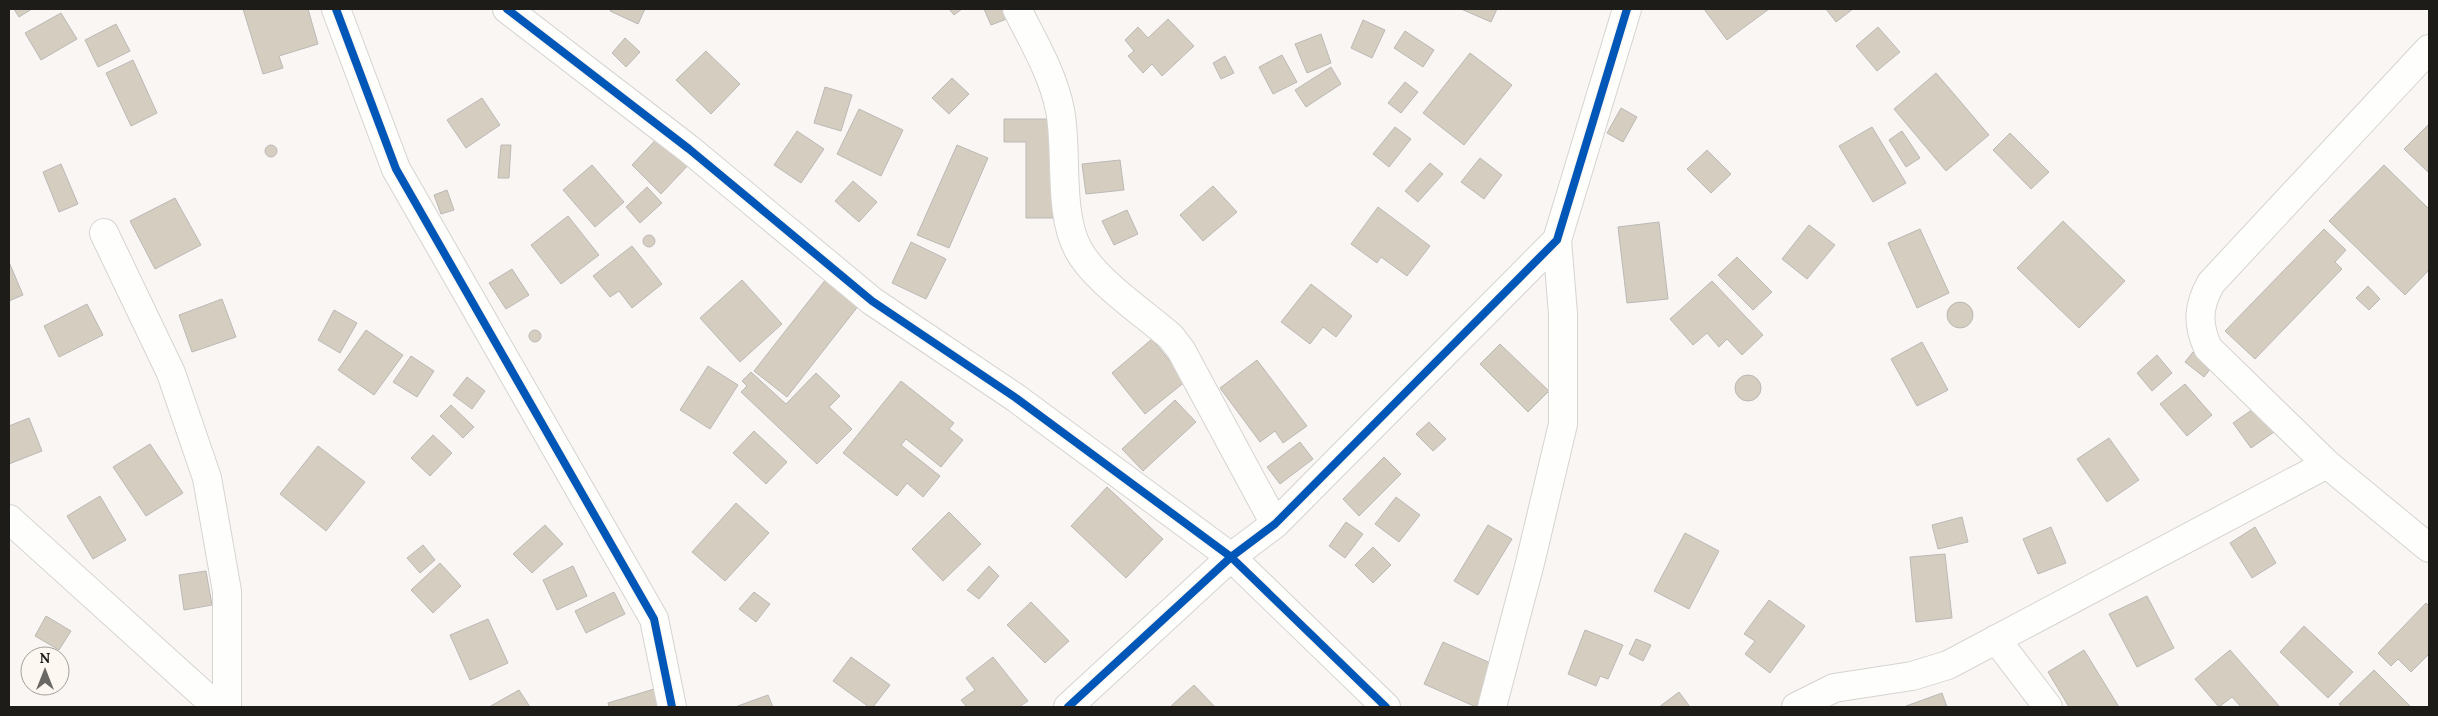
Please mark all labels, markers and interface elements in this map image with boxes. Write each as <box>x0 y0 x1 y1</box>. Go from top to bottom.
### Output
north arrow <box>20 646 70 696</box>
text: N <box>40 649 51 667</box>

